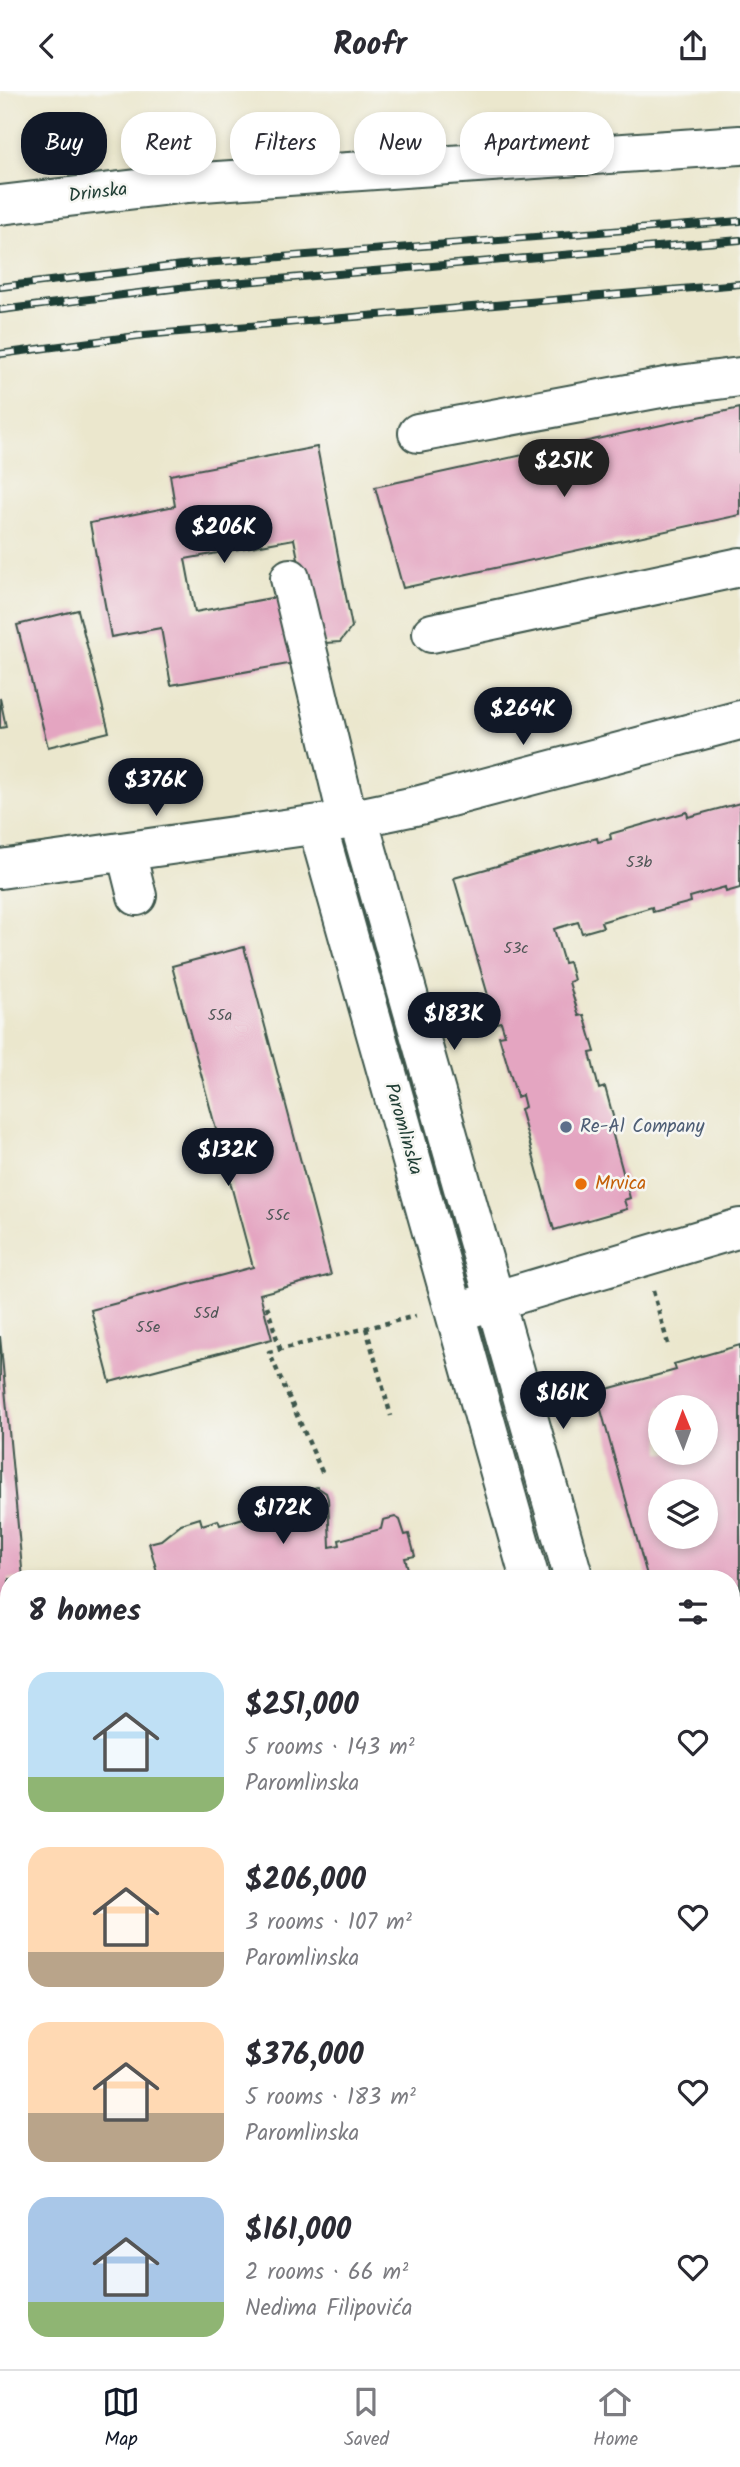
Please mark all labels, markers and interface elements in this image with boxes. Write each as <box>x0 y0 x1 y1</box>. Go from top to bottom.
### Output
text: Roofr <box>333 20 407 71</box>
icon: back <box>28 27 66 65</box>
icon: share <box>674 27 712 65</box>
chip: Buy <box>21 112 107 175</box>
chip: Rent <box>121 112 216 175</box>
chip: Filters <box>230 112 340 175</box>
chip: New <box>354 112 446 175</box>
chip: Apartment <box>460 112 614 175</box>
street label: Drinska <box>67 175 129 211</box>
pin: $251K <box>515 439 613 499</box>
text: $251K <box>534 444 594 480</box>
pin: $206K <box>175 505 273 565</box>
text: $206K <box>191 510 257 546</box>
pin: $264K <box>474 687 572 747</box>
text: $264K <box>490 692 556 728</box>
pin: $376K <box>107 759 205 818</box>
text: $376K <box>124 763 188 799</box>
house number: 53b <box>626 850 653 875</box>
house number: 53c <box>504 936 528 961</box>
pin: $183K <box>405 993 503 1052</box>
text: $183K <box>424 997 484 1033</box>
house number: 55a <box>208 1003 232 1028</box>
street label: Paromlinska <box>376 1079 430 1179</box>
place label: Re-Al Company <box>580 1112 705 1142</box>
marker: Re-Al Company <box>558 1119 574 1135</box>
pin: $132K <box>179 1129 277 1188</box>
text: $132K <box>198 1133 258 1169</box>
place label: Mrvica <box>595 1169 646 1199</box>
marker: Mrvica <box>573 1176 589 1192</box>
house number: 55c <box>266 1203 290 1228</box>
house number: 55d <box>193 1301 220 1326</box>
house number: 55e <box>136 1315 160 1340</box>
pin: $161K <box>514 1371 612 1431</box>
text: $161K <box>536 1376 590 1412</box>
north arrow <box>648 1395 718 1465</box>
map controls <box>648 1395 718 1549</box>
button: layers <box>648 1479 718 1549</box>
pin: $172K <box>234 1487 332 1546</box>
text: $172K <box>254 1491 312 1527</box>
text: 8 homes <box>28 1588 141 1636</box>
icon: filters <box>674 1593 712 1631</box>
text: $251,000 <box>245 1682 359 1730</box>
icon: home <box>84 1700 168 1784</box>
icon: heart <box>674 1723 712 1761</box>
text: 5 rooms · 143 m² <box>245 1730 415 1766</box>
text: Paromlinska <box>245 1766 359 1802</box>
text: $206,000 <box>245 1857 366 1905</box>
icon: home <box>84 1875 168 1959</box>
icon: heart <box>674 1898 712 1936</box>
text: 3 rooms · 107 m² <box>245 1905 412 1941</box>
text: Paromlinska <box>245 1941 359 1977</box>
text: $376,000 <box>245 2032 364 2080</box>
icon: home <box>84 2050 168 2134</box>
icon: heart <box>674 2073 712 2111</box>
text: 5 rooms · 183 m² <box>245 2080 416 2116</box>
text: Paromlinska <box>245 2116 359 2152</box>
text: $161,000 <box>245 2207 351 2255</box>
icon: home <box>84 2225 168 2309</box>
icon: heart <box>674 2248 712 2286</box>
text: 2 rooms · 66 m² <box>245 2255 408 2291</box>
text: Nedima Filipovića <box>245 2291 412 2327</box>
tab: Map <box>102 2383 140 2455</box>
tab: Saved <box>344 2383 389 2455</box>
tab: Home <box>593 2383 638 2455</box>

